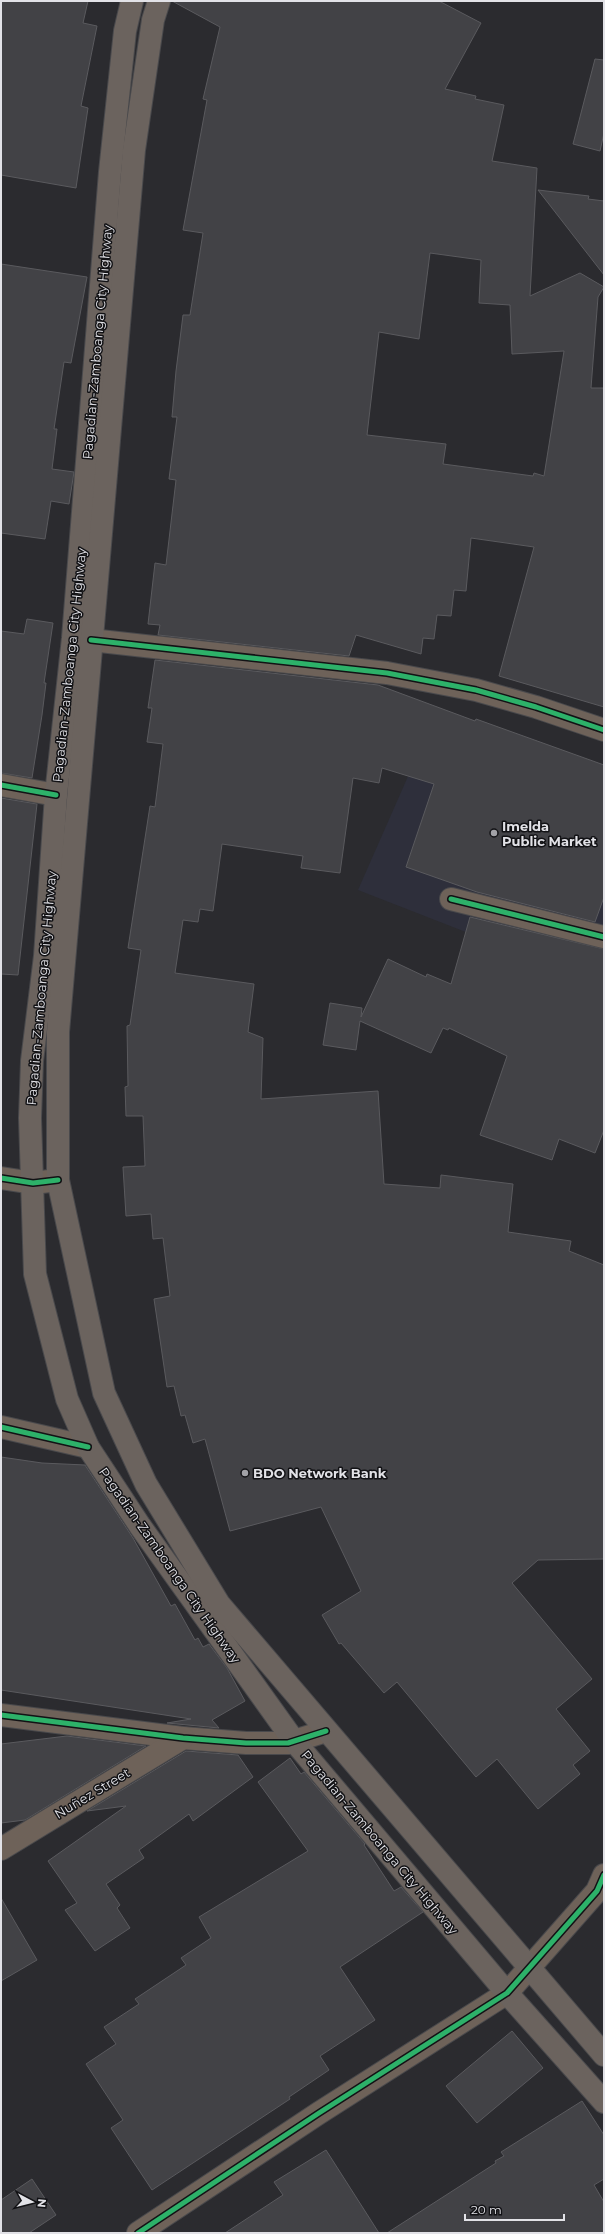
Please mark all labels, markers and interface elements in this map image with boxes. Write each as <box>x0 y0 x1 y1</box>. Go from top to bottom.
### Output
street label: Pagadian-Zamboanga City Highway <box>79 223 115 460</box>
street label: Pagadian-Zamboanga City Highway <box>49 546 89 783</box>
place label: Imelda Public Market <box>502 818 597 849</box>
marker: Imelda Public Market <box>489 828 499 838</box>
street label: Pagadian-Zamboanga City Highway <box>23 869 59 1106</box>
street label: Pagadian-Zamboanga City Highway <box>96 1464 245 1667</box>
place label: BDO Network Bank <box>253 1465 387 1481</box>
marker: BDO Network Bank <box>240 1468 250 1478</box>
street label: Pagadian-Zamboanga City Highway <box>298 1747 462 1938</box>
street label: Nuñez Street <box>51 1764 133 1822</box>
north arrow <box>12 2182 52 2222</box>
scale bar <box>465 2196 564 2222</box>
text: N <box>34 2198 49 2208</box>
text: 20 m <box>471 2202 502 2217</box>

